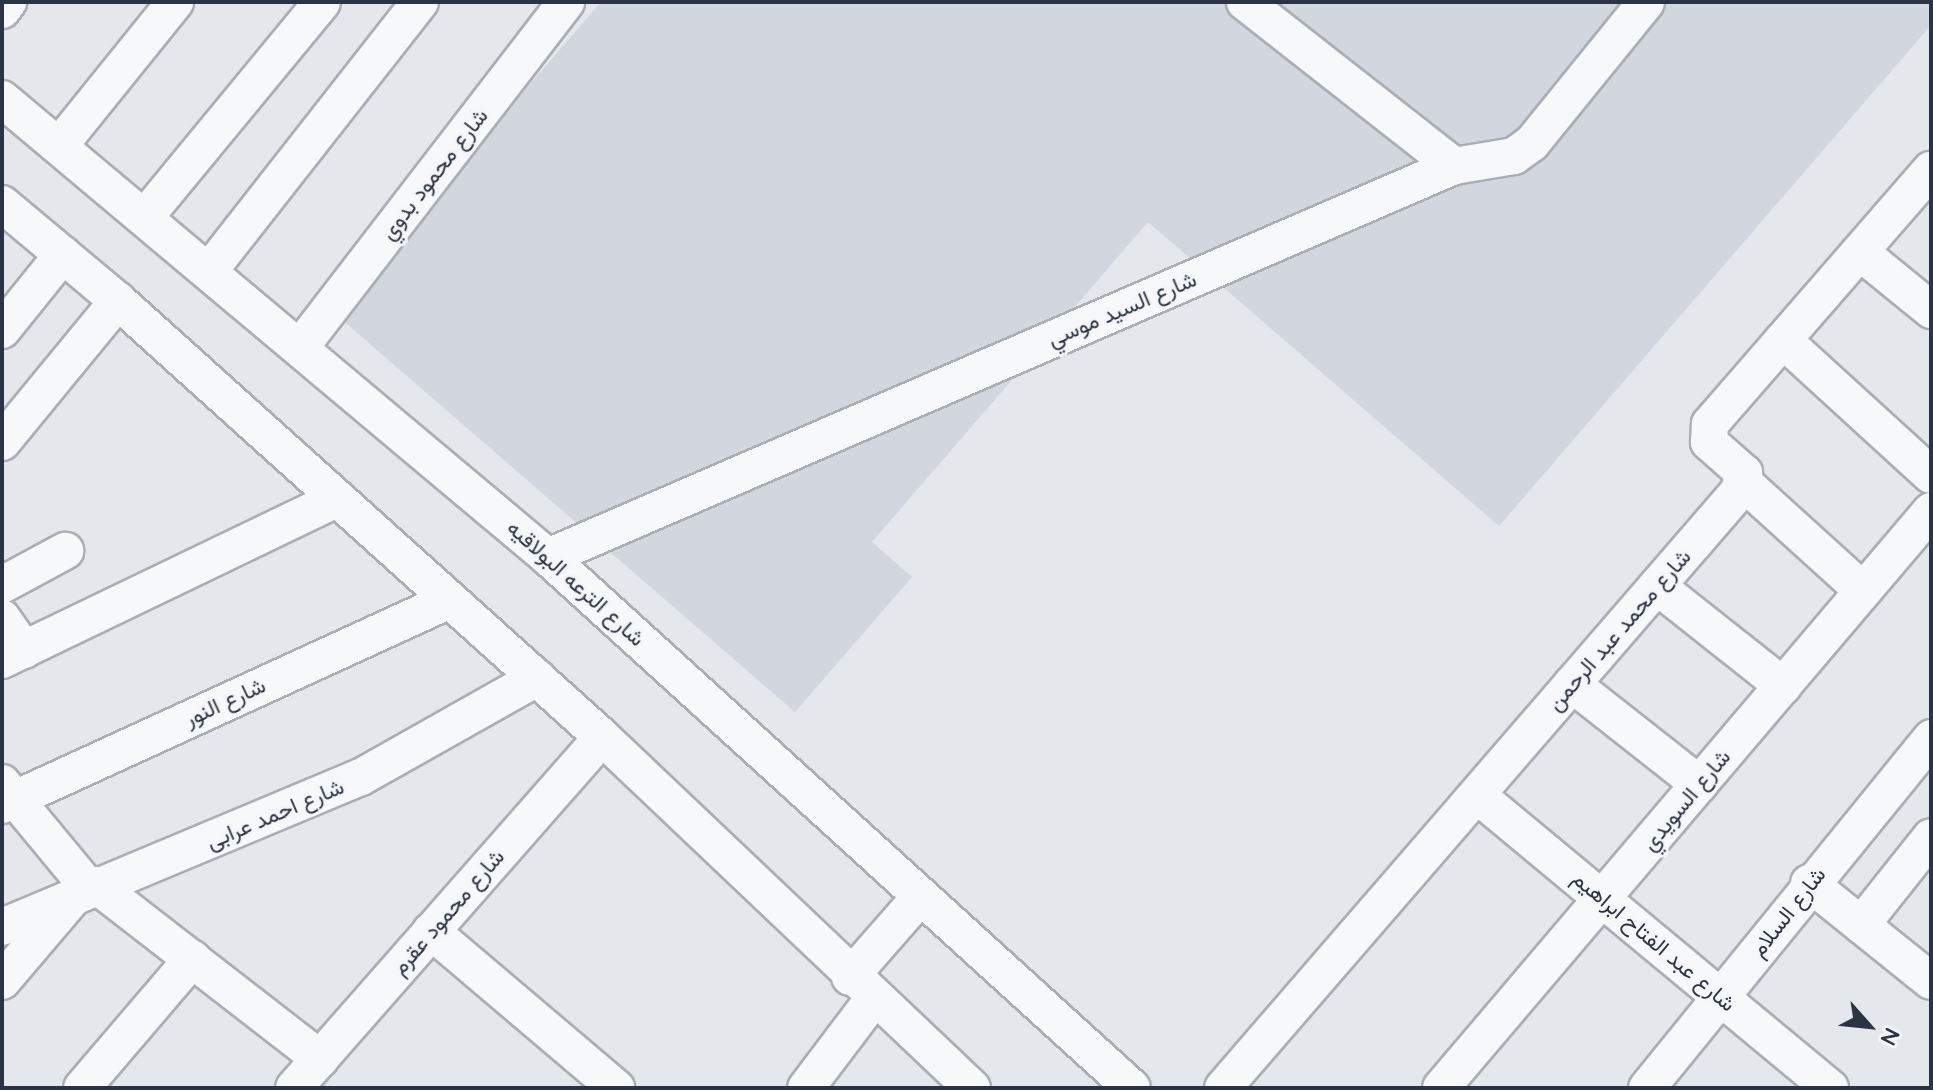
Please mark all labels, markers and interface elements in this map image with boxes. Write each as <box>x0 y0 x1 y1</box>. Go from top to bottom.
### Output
street label: شارع محمود بدوي <box>375 103 493 245</box>
street label: شارع السيد موسي <box>1044 266 1200 352</box>
street label: شارع الترعه البولاقيه <box>502 514 650 652</box>
street label: شارع محمد عبد الرحمن <box>1542 544 1696 716</box>
street label: شارع النور <box>180 672 270 732</box>
street label: شارع السويدي <box>1636 744 1736 856</box>
street label: شارع احمد عرابى <box>202 773 348 855</box>
street label: شارع محمود عقرم <box>386 844 510 980</box>
street label: شارع السلام <box>1745 862 1831 962</box>
street label: شارع عبد الفتاح ابراهيم <box>1567 865 1741 1017</box>
north arrow <box>1829 986 1909 1066</box>
text: N <box>1874 1023 1907 1050</box>

